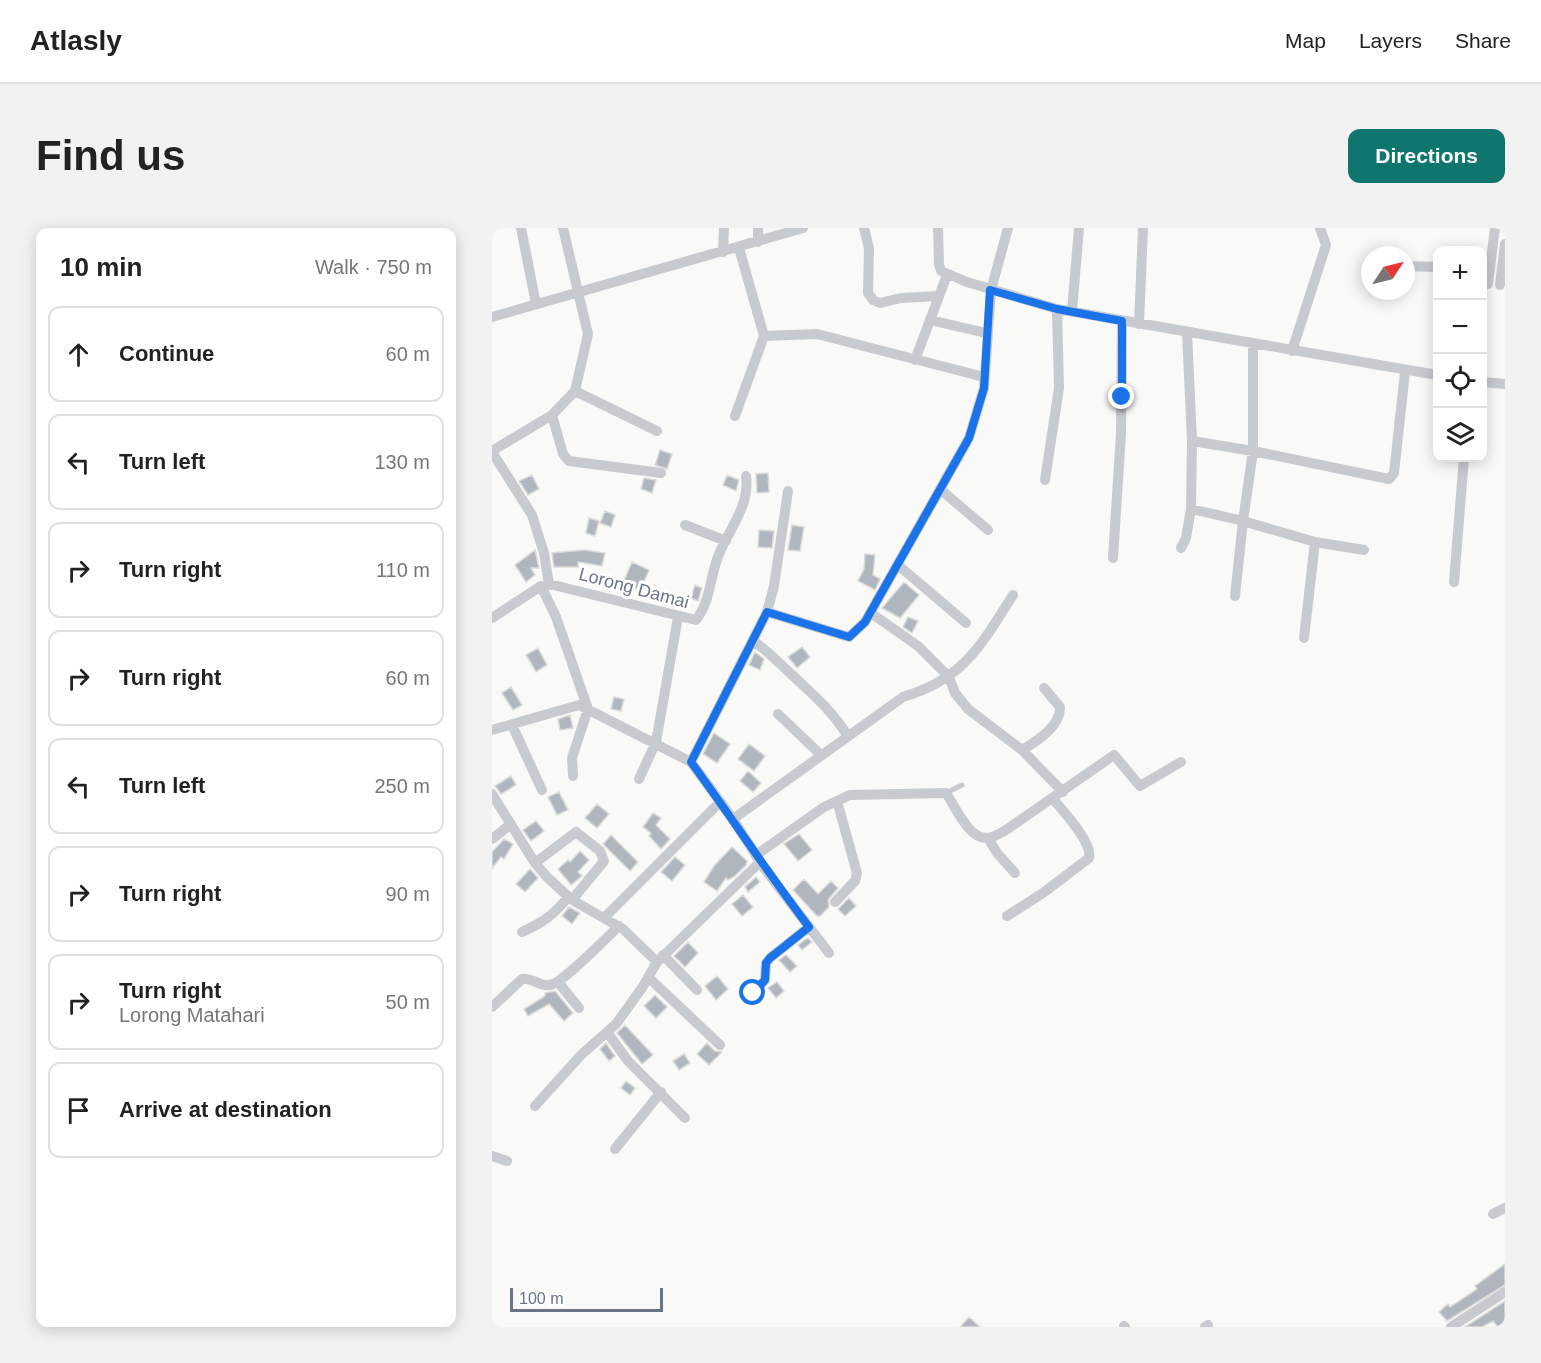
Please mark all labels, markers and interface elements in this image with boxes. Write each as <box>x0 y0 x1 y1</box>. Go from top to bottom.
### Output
text: Atlasly <box>30 25 122 56</box>
text: Map <box>1285 29 1326 52</box>
text: Layers <box>1359 29 1422 52</box>
text: Share <box>1455 29 1511 52</box>
button: Directions <box>1348 129 1505 183</box>
text: Find us <box>36 132 185 179</box>
north arrow <box>1361 246 1415 300</box>
map controls <box>1433 246 1487 462</box>
button: + <box>1433 246 1487 300</box>
text: 10 min <box>60 252 142 282</box>
text: Walk · 750 m <box>315 256 432 278</box>
button: − <box>1433 300 1487 354</box>
icon: ahead <box>62 338 95 371</box>
text: Continue <box>119 341 214 366</box>
text: 60 m <box>386 343 430 365</box>
button: locate <box>1433 354 1487 408</box>
route end <box>1108 383 1134 409</box>
button: layers <box>1433 408 1487 462</box>
icon: left <box>62 446 95 479</box>
text: Turn left <box>119 449 205 474</box>
text: 130 m <box>374 451 430 473</box>
icon: right <box>62 554 95 587</box>
text: Turn right <box>119 557 221 582</box>
text: 110 m <box>376 559 430 581</box>
street label: Lorong Damai <box>577 564 691 612</box>
icon: right <box>62 662 95 695</box>
text: Turn right <box>119 665 221 690</box>
text: 60 m <box>386 667 430 689</box>
icon: left <box>62 770 95 803</box>
text: Turn left <box>119 773 205 798</box>
text: 250 m <box>374 775 430 797</box>
icon: right <box>62 878 95 911</box>
text: Turn right <box>119 881 221 906</box>
text: 90 m <box>386 883 430 905</box>
text: Turn right <box>119 978 221 1003</box>
route start <box>739 979 765 1005</box>
icon: right <box>62 986 95 1019</box>
text: 50 m <box>386 991 430 1013</box>
text: Lorong Matahari <box>119 1004 265 1026</box>
icon: arrive <box>62 1094 95 1127</box>
text: Arrive at destination <box>119 1097 332 1122</box>
scale bar <box>510 1285 663 1312</box>
text: 100 m <box>519 1290 563 1307</box>

